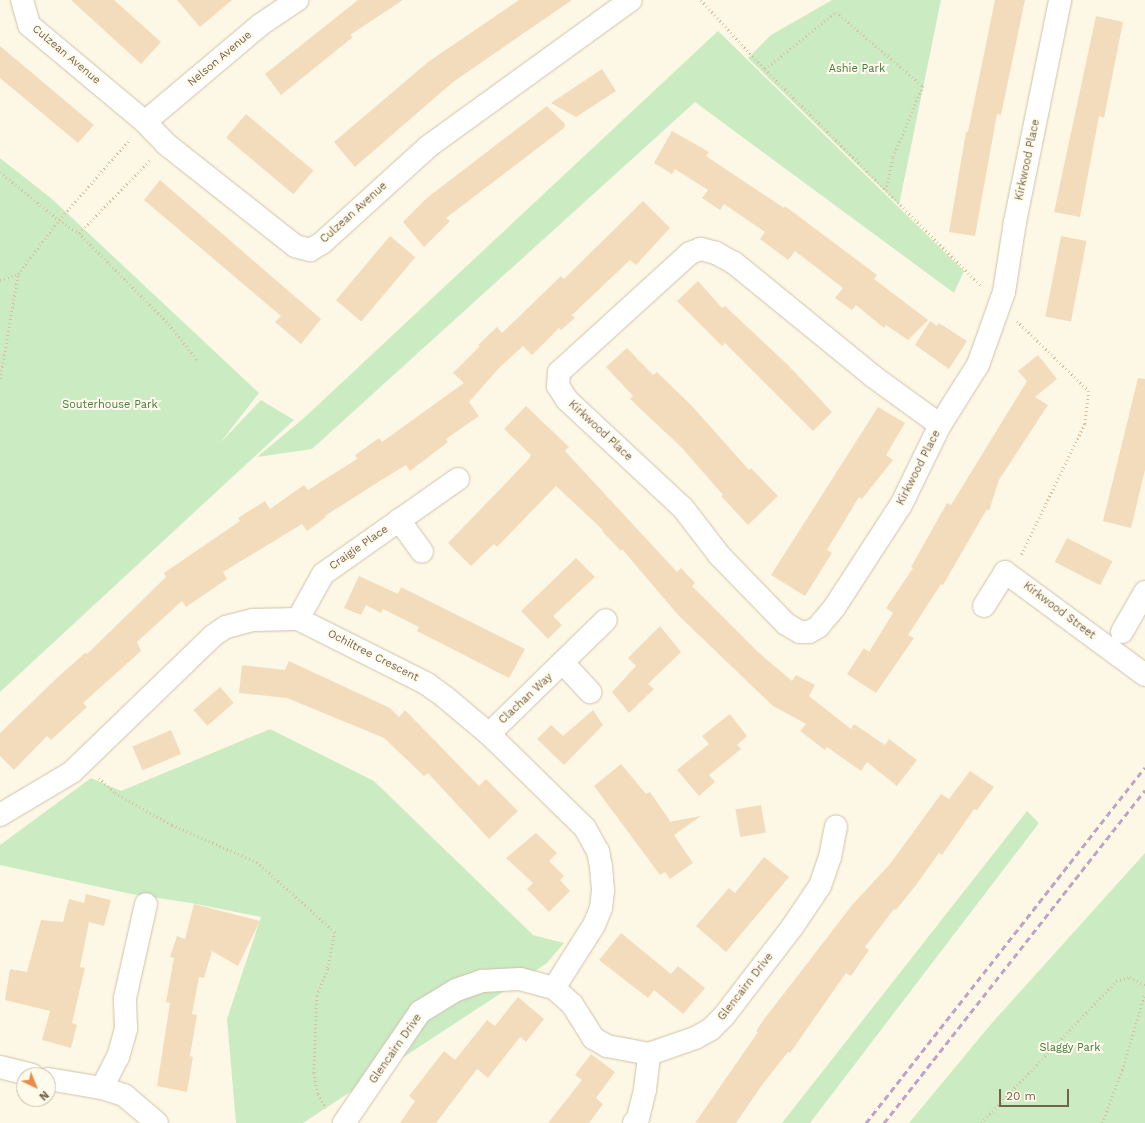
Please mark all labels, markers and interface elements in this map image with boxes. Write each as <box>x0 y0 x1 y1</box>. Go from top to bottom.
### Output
street label: Culzean Avenue <box>29 22 103 88</box>
street label: Nelson Avenue <box>185 28 255 90</box>
park label: Ashie Park <box>829 62 885 76</box>
street label: Kirkwood Place <box>1013 118 1043 202</box>
street label: Culzean Avenue <box>318 179 390 247</box>
park label: Souterhouse Park <box>62 398 158 412</box>
street label: Kirkwood Place <box>565 398 635 464</box>
street label: Kirkwood Place <box>894 428 944 508</box>
street label: Craigie Place <box>327 523 391 573</box>
street label: Kirkwood Street <box>1020 580 1098 642</box>
street label: Ochiltree Crescent <box>325 627 421 685</box>
street label: Clachan Way <box>496 671 556 727</box>
street label: Glencairn Drive <box>715 951 777 1023</box>
street label: Glencairn Drive <box>367 1012 425 1086</box>
park label: Slaggy Park <box>1039 1041 1101 1055</box>
north arrow <box>16 1067 56 1107</box>
scale bar <box>1001 1081 1071 1107</box>
text: N <box>36 1088 51 1103</box>
text: 20 m <box>1006 1089 1036 1103</box>

